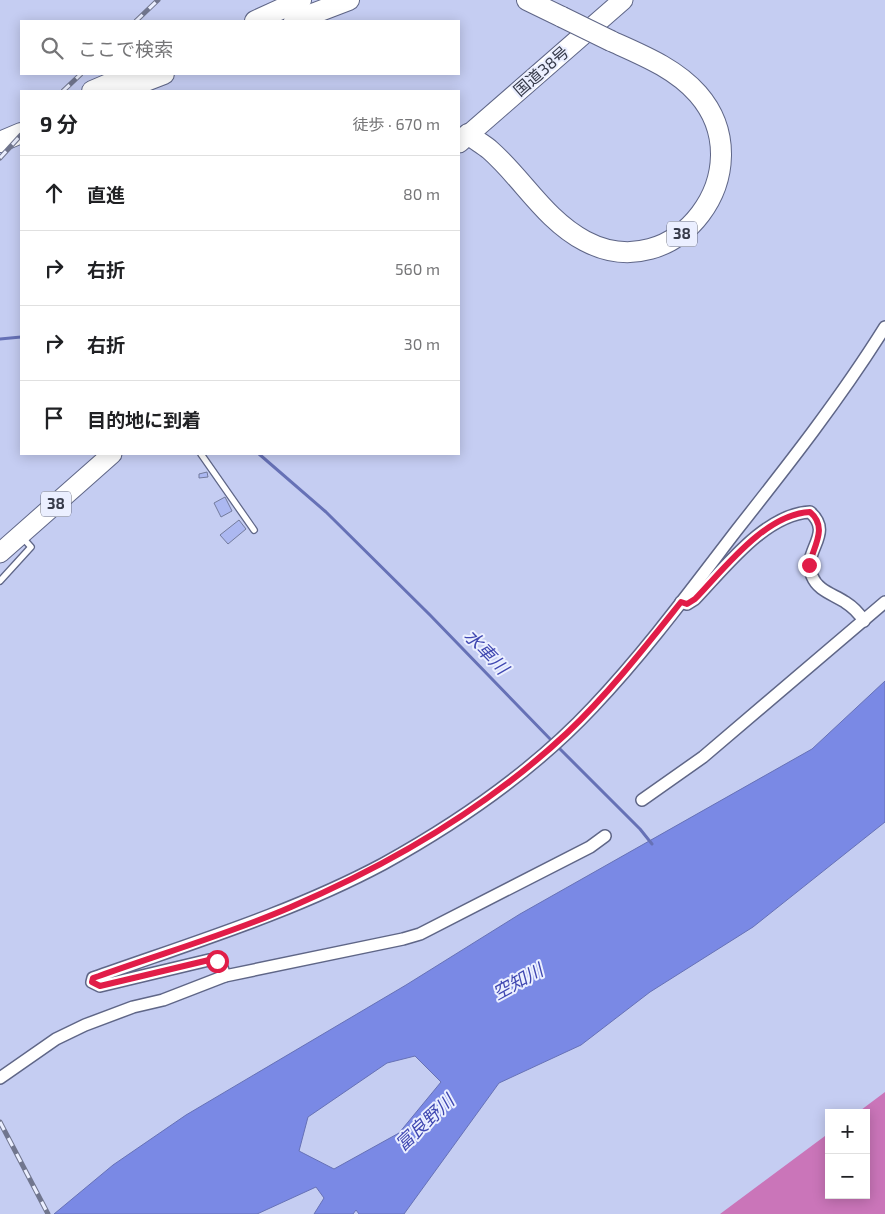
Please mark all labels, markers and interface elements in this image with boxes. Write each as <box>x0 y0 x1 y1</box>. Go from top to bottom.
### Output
search box <box>20 20 460 75</box>
icon: search <box>38 34 66 62</box>
text: ここで検索 <box>78 37 173 60</box>
street label: 国道38号 <box>509 42 572 100</box>
text: 9 分 <box>40 111 78 136</box>
text: 徒歩 · 670 m <box>353 114 440 133</box>
icon: ahead <box>40 179 68 207</box>
text: 直進 <box>87 183 125 206</box>
text: 80 m <box>403 184 440 203</box>
road number: 38 <box>667 222 697 246</box>
icon: right <box>40 254 68 282</box>
text: 右折 <box>87 258 125 281</box>
text: 560 m <box>395 259 440 278</box>
icon: right <box>40 329 68 357</box>
text: 右折 <box>87 333 125 356</box>
text: 30 m <box>404 334 440 353</box>
icon: arrive <box>40 404 68 432</box>
text: 目的地に到着 <box>87 408 201 431</box>
road number: 38 <box>41 492 71 516</box>
route end <box>798 554 821 577</box>
water label: 水車川 <box>460 624 515 680</box>
route start <box>206 950 229 973</box>
water label: 空知川 <box>489 957 548 1004</box>
water label: 富良野川 <box>390 1088 460 1155</box>
map controls <box>825 1109 870 1199</box>
button: + <box>825 1109 870 1154</box>
button: − <box>825 1154 870 1199</box>

